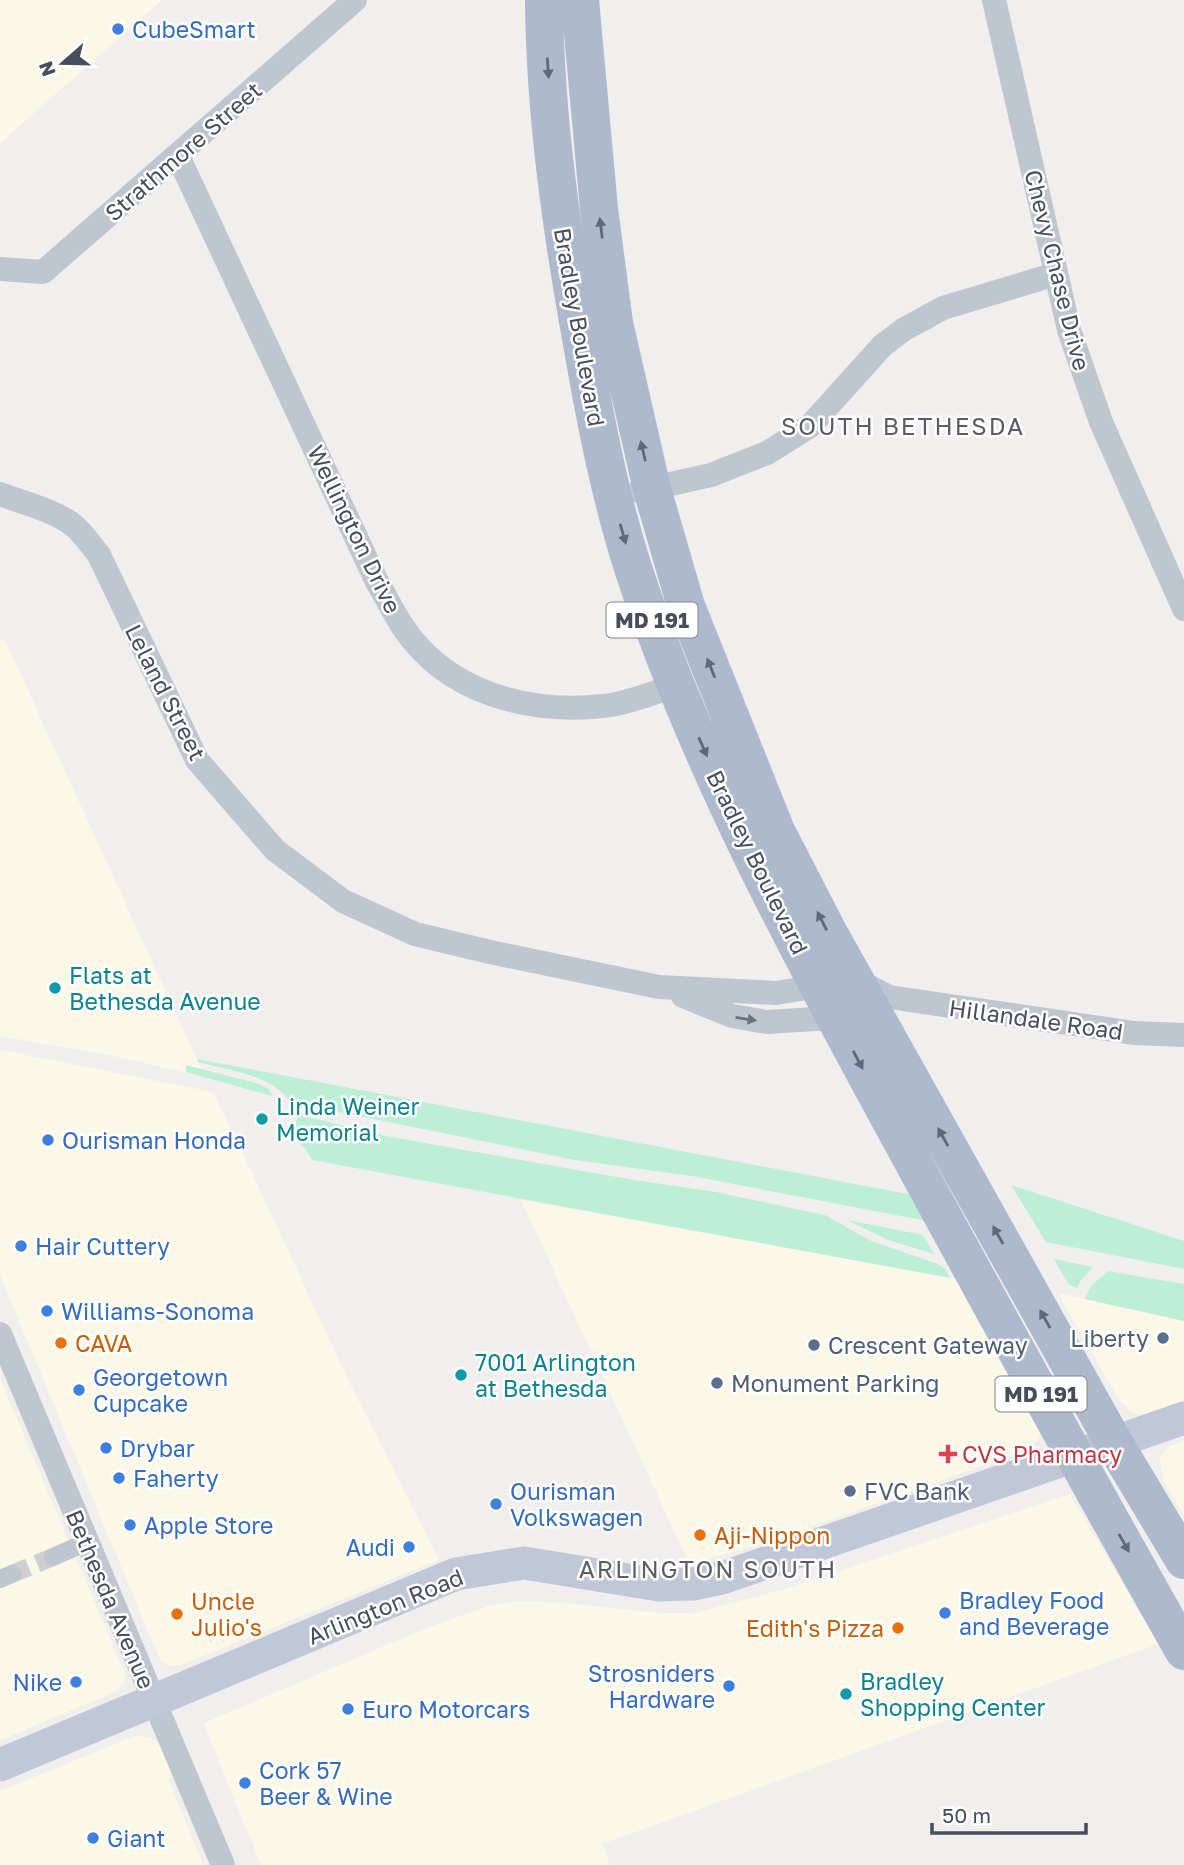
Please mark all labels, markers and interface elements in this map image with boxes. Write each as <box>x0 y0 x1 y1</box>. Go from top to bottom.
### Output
place label: CubeSmart <box>132 15 256 43</box>
marker: CubeSmart <box>110 21 126 37</box>
north arrow <box>28 28 98 98</box>
one-way arrow <box>542 57 553 79</box>
text: N <box>33 58 60 80</box>
street label: Strathmore Street <box>99 75 267 227</box>
street label: Chevy Chase Drive <box>1020 167 1096 373</box>
one-way arrow <box>595 217 606 239</box>
street label: Bradley Boulevard <box>549 226 611 428</box>
district label: SOUTH BETHESDA <box>781 411 1025 440</box>
street label: Wellington Drive <box>302 440 408 618</box>
one-way arrow <box>638 440 649 462</box>
one-way arrow <box>619 523 629 544</box>
road number: MD 191 <box>606 602 698 638</box>
street label: Leland Street <box>120 619 212 765</box>
one-way arrow <box>705 657 716 678</box>
one-way arrow <box>698 736 709 757</box>
street label: Bradley Boulevard <box>701 765 815 959</box>
one-way arrow <box>817 911 828 931</box>
place label: Flats at Bethesda Avenue <box>69 961 261 1015</box>
marker: Flats at Bethesda Avenue <box>47 980 63 996</box>
street label: Hillandale Road <box>947 993 1125 1045</box>
one-way arrow <box>735 1014 757 1025</box>
one-way arrow <box>852 1050 863 1070</box>
place label: Linda Weiner Memorial <box>276 1092 419 1146</box>
marker: Linda Weiner Memorial <box>254 1111 270 1127</box>
place label: Ourisman Honda <box>62 1126 246 1154</box>
one-way arrow <box>937 1127 949 1146</box>
marker: Ourisman Honda <box>40 1132 56 1148</box>
one-way arrow <box>992 1226 1004 1245</box>
place label: Hair Cuttery <box>35 1232 170 1260</box>
marker: Hair Cuttery <box>13 1238 29 1254</box>
place label: Williams-Sonoma <box>61 1297 254 1325</box>
marker: Williams-Sonoma <box>39 1303 55 1319</box>
one-way arrow <box>1039 1309 1051 1329</box>
place label: Liberty <box>1070 1324 1149 1352</box>
place label: CAVA <box>75 1329 132 1357</box>
marker: Liberty <box>1155 1330 1171 1346</box>
place label: Crescent Gateway <box>828 1331 1028 1359</box>
marker: CAVA <box>53 1335 69 1351</box>
marker: Crescent Gateway <box>806 1337 822 1353</box>
place label: 7001 Arlington at Bethesda <box>475 1348 636 1402</box>
place label: Georgetown Cupcake <box>93 1363 228 1417</box>
marker: 7001 Arlington at Bethesda <box>453 1367 469 1383</box>
place label: Monument Parking <box>731 1369 939 1397</box>
marker: Monument Parking <box>709 1375 725 1391</box>
road number: MD 191 <box>996 1376 1086 1412</box>
marker: Georgetown Cupcake <box>71 1382 87 1398</box>
place label: Drybar <box>120 1434 195 1462</box>
marker: Drybar <box>98 1440 114 1456</box>
place label: CVS Pharmacy <box>962 1440 1122 1468</box>
marker: CVS Pharmacy <box>940 1446 956 1462</box>
place label: Faherty <box>133 1464 219 1492</box>
marker: Faherty <box>111 1470 127 1486</box>
place label: Ourisman Volkswagen <box>510 1477 643 1531</box>
place label: FVC Bank <box>864 1477 970 1505</box>
marker: FVC Bank <box>842 1483 858 1499</box>
marker: Ourisman Volkswagen <box>488 1496 504 1512</box>
street label: Bethesda Avenue <box>61 1505 161 1693</box>
place label: Apple Store <box>144 1511 273 1539</box>
marker: Apple Store <box>122 1517 138 1533</box>
place label: Aji-Nippon <box>714 1521 830 1549</box>
marker: Aji-Nippon <box>692 1527 708 1543</box>
place label: Audi <box>346 1533 395 1561</box>
one-way arrow <box>1118 1534 1130 1553</box>
marker: Audi <box>401 1539 417 1555</box>
district label: ARLINGTON SOUTH <box>579 1554 837 1583</box>
street label: Arlington Road <box>303 1562 467 1650</box>
place label: Bradley Food and Beverage <box>959 1586 1109 1640</box>
place label: Uncle Julio's <box>191 1587 262 1641</box>
marker: Bradley Food and Beverage <box>937 1605 953 1621</box>
marker: Uncle Julio's <box>169 1606 185 1622</box>
place label: Edith's Pizza <box>746 1614 884 1642</box>
marker: Edith's Pizza <box>890 1620 906 1636</box>
place label: Strosniders Hardware <box>588 1659 715 1713</box>
place label: Bradley Shopping Center <box>860 1667 1046 1721</box>
place label: Nike <box>12 1668 62 1696</box>
marker: Nike <box>68 1674 84 1690</box>
marker: Strosniders Hardware <box>721 1678 737 1694</box>
marker: Bradley Shopping Center <box>838 1686 854 1702</box>
place label: Euro Motorcars <box>362 1695 530 1723</box>
marker: Euro Motorcars <box>340 1701 356 1717</box>
place label: Cork 57 Beer & Wine <box>259 1756 393 1810</box>
marker: Cork 57 Beer & Wine <box>237 1775 253 1791</box>
scale bar <box>932 1792 1086 1836</box>
text: 50 m <box>942 1802 991 1828</box>
place label: Giant <box>107 1824 166 1852</box>
marker: Giant <box>85 1830 101 1846</box>

